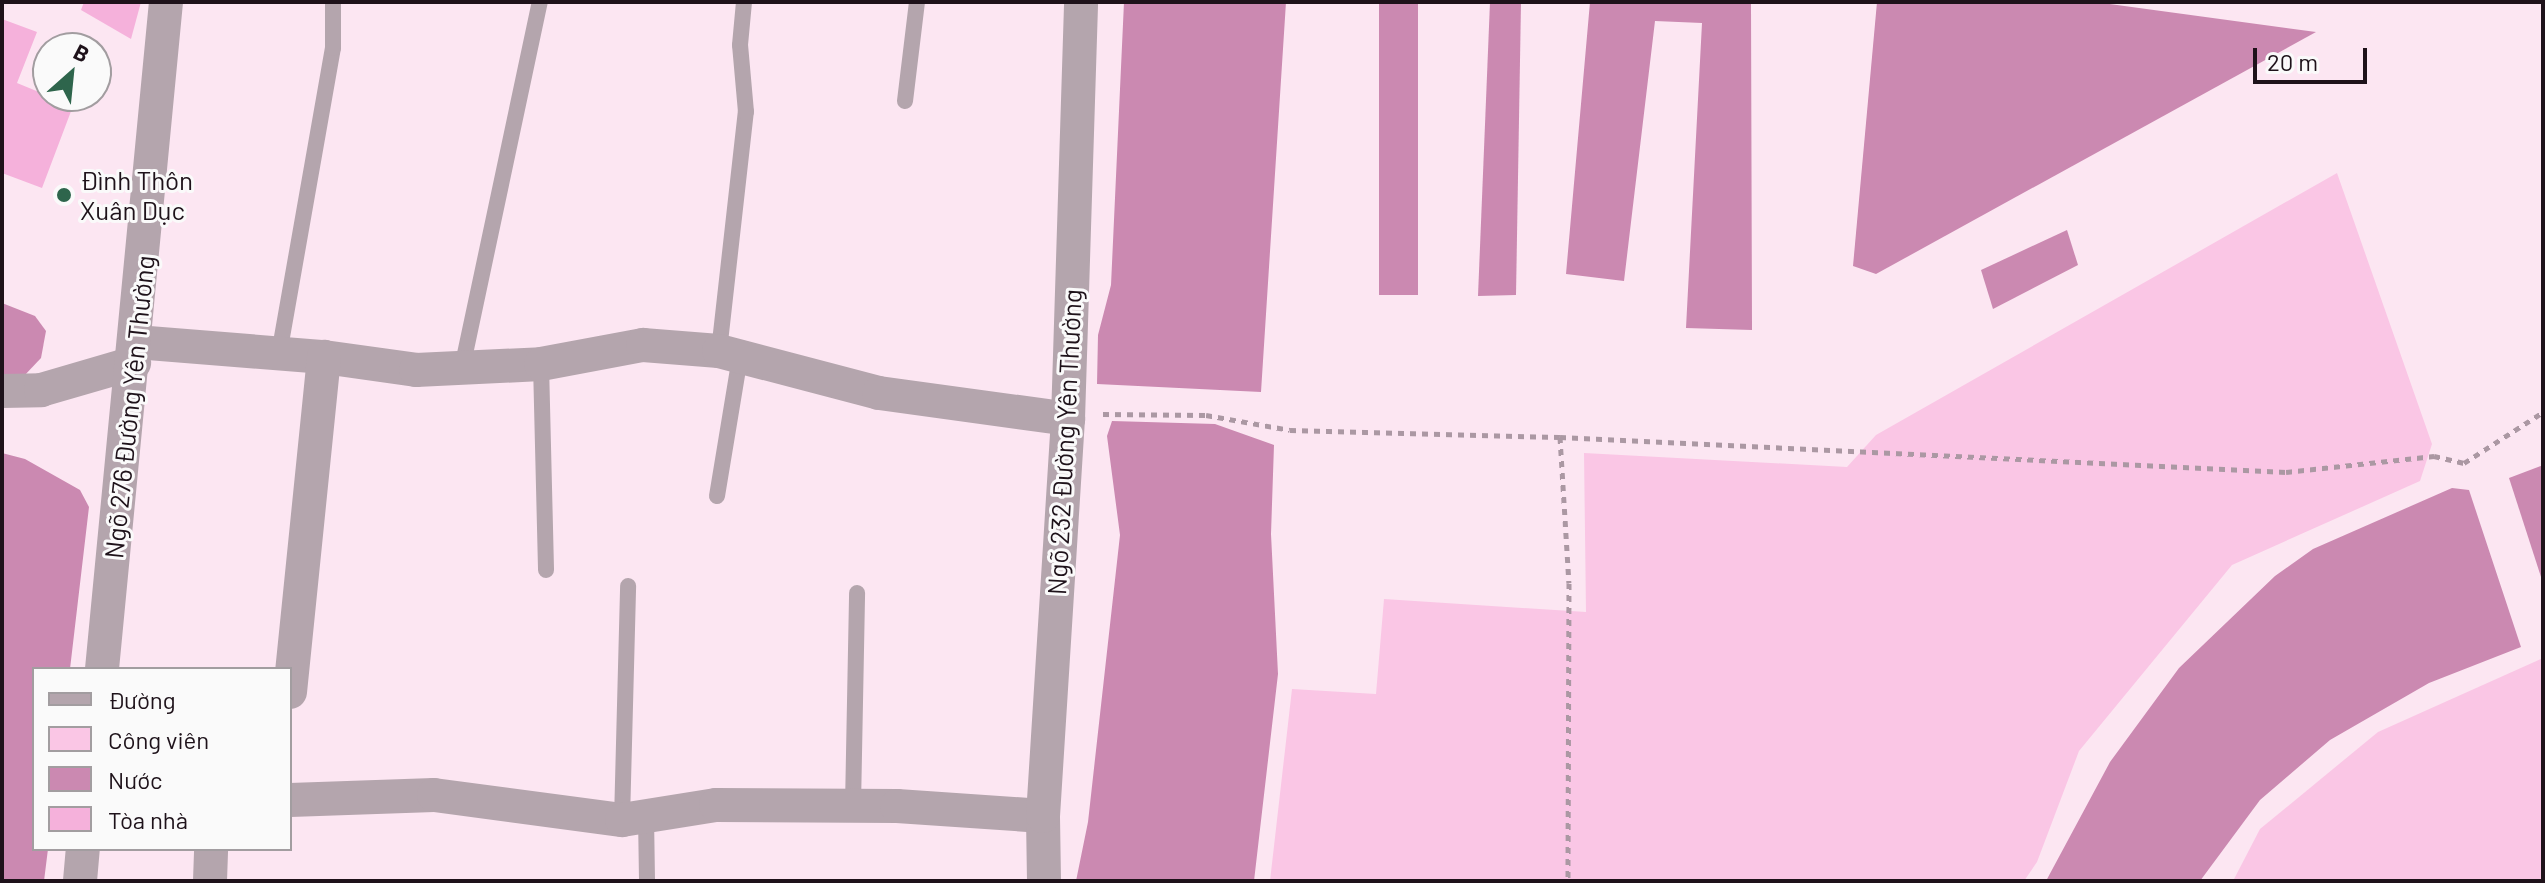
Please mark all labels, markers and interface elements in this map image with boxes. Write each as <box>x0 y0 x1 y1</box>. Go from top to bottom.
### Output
north arrow <box>32 32 112 112</box>
scale bar <box>2257 32 2371 82</box>
text: B <box>70 38 94 67</box>
text: 20 m <box>2267 47 2318 76</box>
place label: Đình Thôn Xuân Dục <box>80 164 193 226</box>
marker: Đình Thôn Xuân Dục <box>55 186 73 204</box>
street label: Ngõ 276 Đường Yên Thường <box>98 254 160 560</box>
street label: Ngõ 232 Đường Yên Thường <box>1040 288 1088 596</box>
legend <box>32 667 292 851</box>
text: Đường <box>108 685 176 714</box>
text: Công viên <box>108 725 209 754</box>
text: Nước <box>108 765 163 794</box>
text: Tòa nhà <box>108 805 188 834</box>

